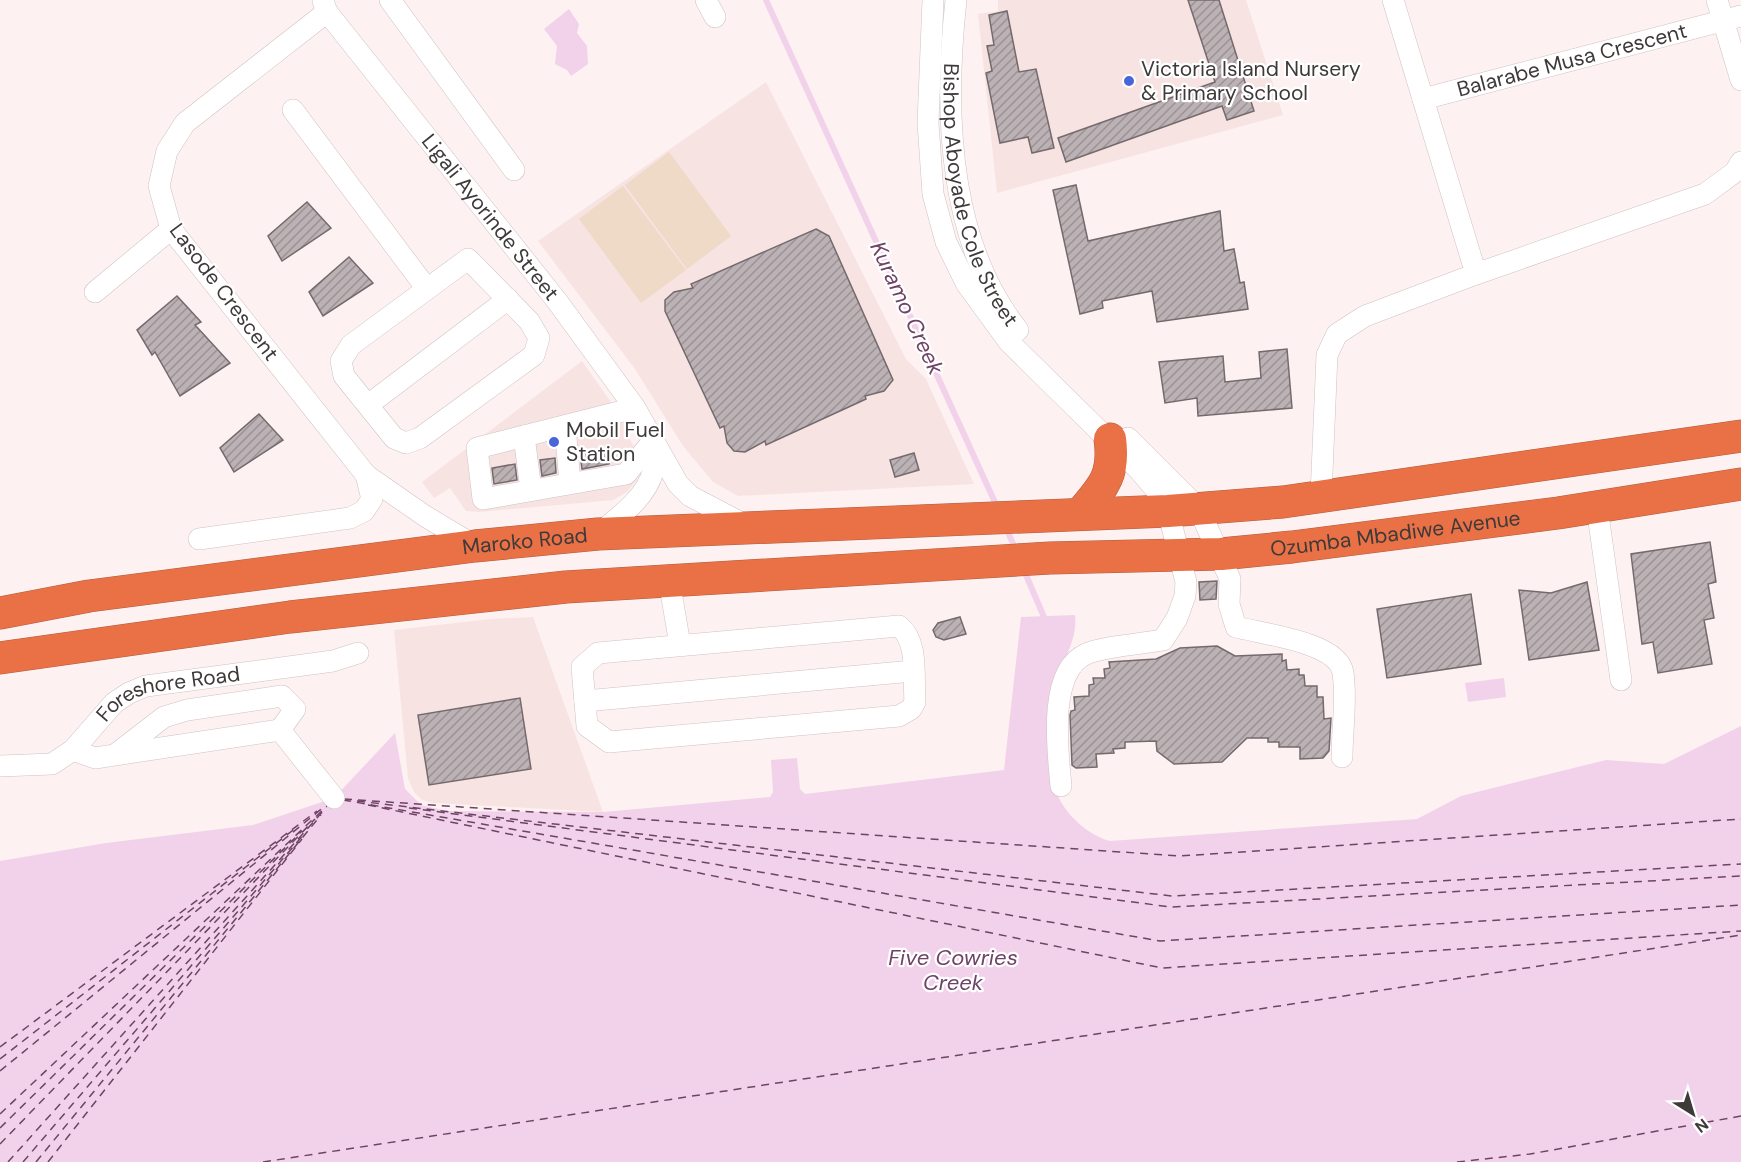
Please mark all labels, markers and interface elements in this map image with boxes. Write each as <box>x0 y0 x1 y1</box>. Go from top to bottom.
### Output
street label: Balarabe Musa Crescent <box>1454 17 1690 104</box>
place label: Victoria Island Nursery & Primary School <box>1141 55 1361 107</box>
street label: Bishop Aboyade Cole Street <box>937 63 1025 332</box>
marker: Victoria Island Nursery & Primary School <box>1122 74 1136 88</box>
street label: Ligali Ayorinde Street <box>415 128 565 306</box>
street label: Lasode Crescent <box>163 218 285 366</box>
water label: Kuramo Creek <box>863 237 951 380</box>
place label: Mobil Fuel Station <box>566 416 664 468</box>
marker: Mobil Fuel Station <box>547 435 561 449</box>
street label: Ozumba Mbadiwe Avenue <box>1269 504 1522 563</box>
street label: Maroko Road <box>461 521 589 562</box>
street label: Foreshore Road <box>90 660 242 728</box>
water label: Five Cowries Creek <box>888 943 1018 997</box>
north arrow <box>1663 1084 1723 1144</box>
text: N <box>1691 1114 1713 1137</box>

